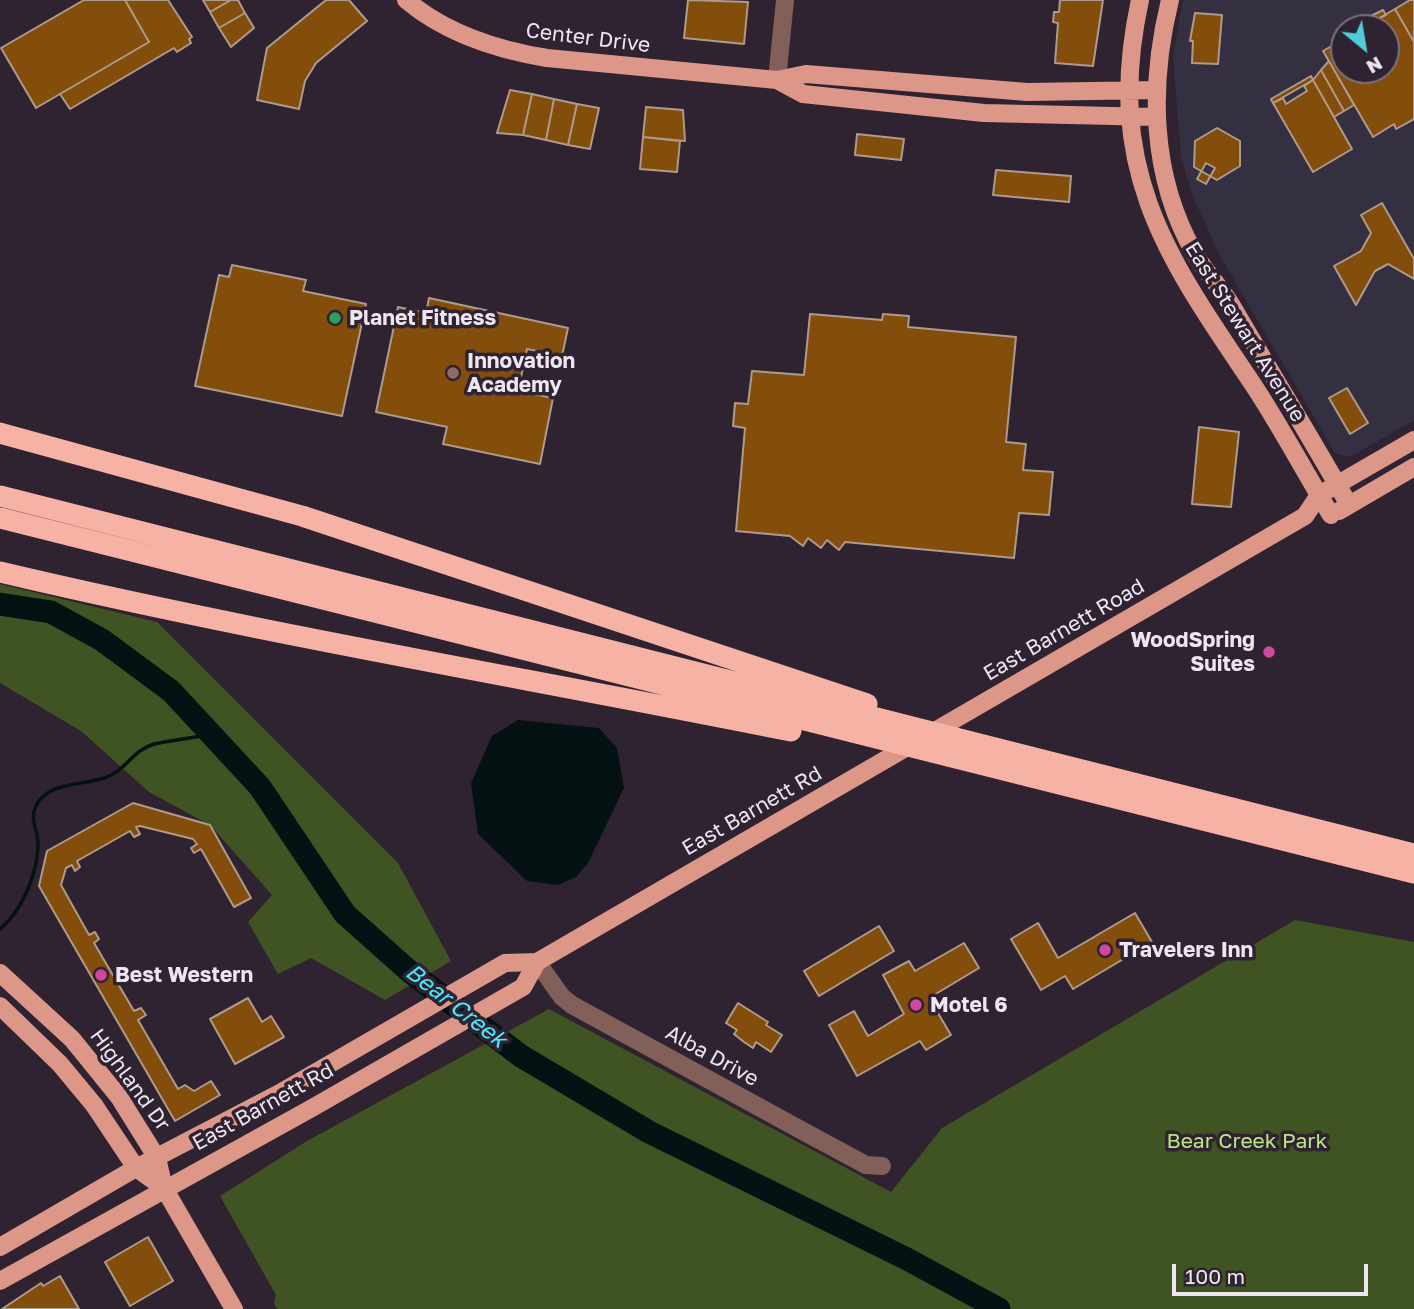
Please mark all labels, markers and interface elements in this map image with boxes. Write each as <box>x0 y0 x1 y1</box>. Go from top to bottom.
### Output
north arrow <box>1330 14 1400 84</box>
street label: Center Drive <box>524 18 652 58</box>
text: N <box>1363 52 1387 79</box>
street label: East Stewart Avenue <box>1179 237 1311 427</box>
place label: Planet Fitness <box>349 305 496 331</box>
marker: Planet Fitness <box>327 310 343 326</box>
place label: Innovation Academy <box>467 348 575 398</box>
marker: Innovation Academy <box>445 365 461 381</box>
street label: East Barnett Road <box>979 574 1149 686</box>
place label: WoodSpring Suites <box>1130 627 1255 677</box>
marker: WoodSpring Suites <box>1261 644 1277 660</box>
street label: East Barnett Rd <box>678 761 826 861</box>
place label: Travelers Inn <box>1119 937 1253 963</box>
marker: Travelers Inn <box>1097 942 1113 958</box>
water label: Bear Creek <box>400 958 512 1054</box>
place label: Best Western <box>115 962 253 988</box>
marker: Best Western <box>93 967 109 983</box>
place label: Motel 6 <box>930 992 1008 1018</box>
marker: Motel 6 <box>908 997 924 1013</box>
street label: Alba Drive <box>661 1020 763 1092</box>
street label: Highland Dr <box>85 1024 175 1136</box>
street label: East Barnett Rd <box>188 1058 338 1156</box>
park label: Bear Creek Park <box>1167 1128 1327 1154</box>
scale bar <box>1176 1250 1372 1294</box>
text: 100 m <box>1185 1263 1245 1289</box>

